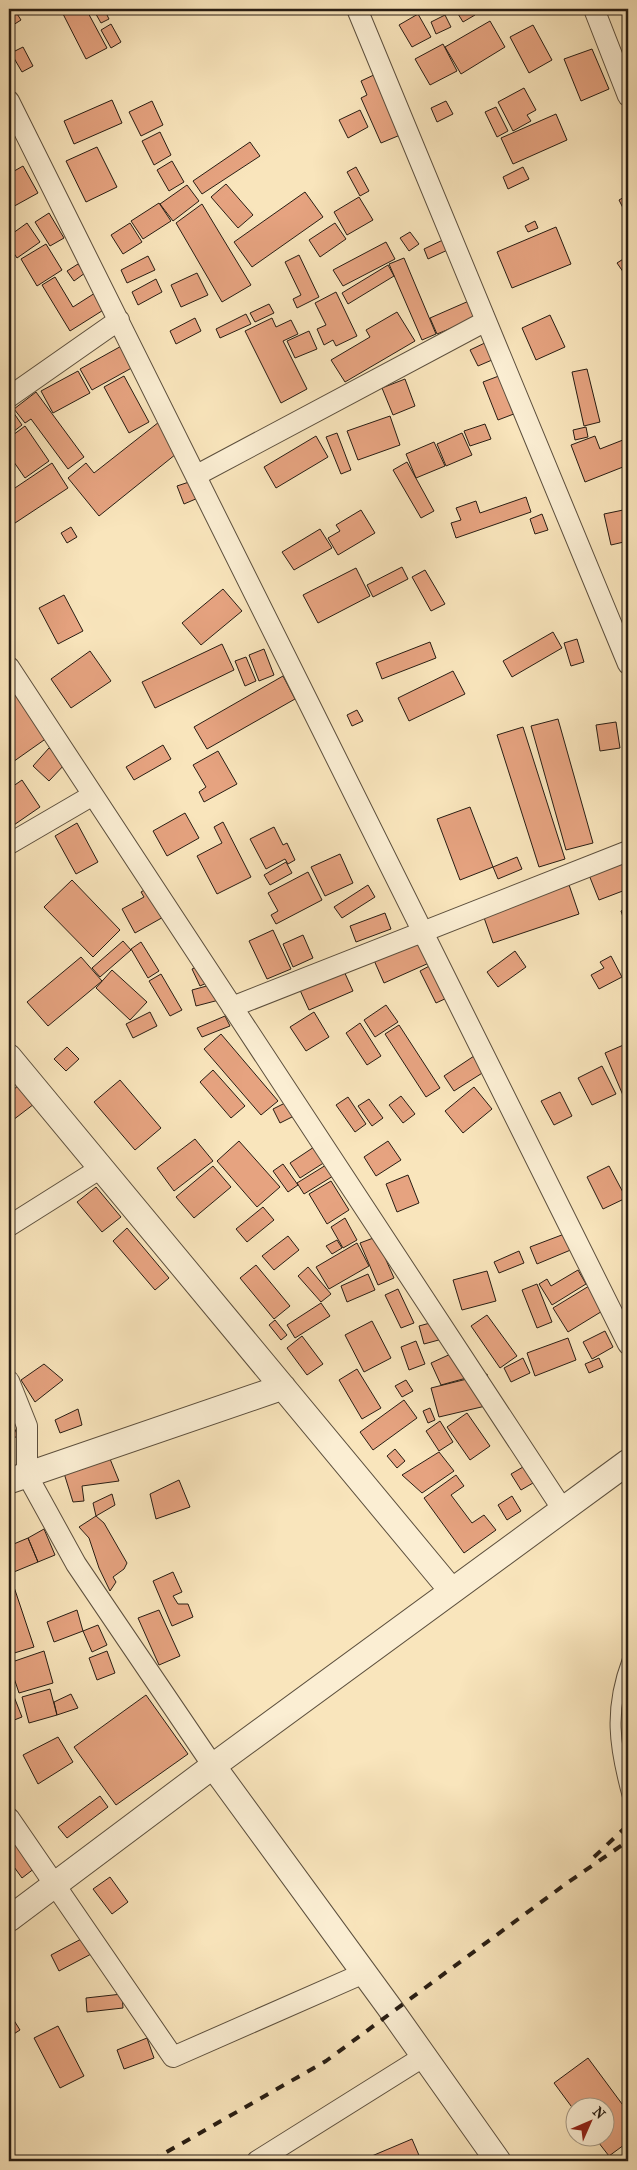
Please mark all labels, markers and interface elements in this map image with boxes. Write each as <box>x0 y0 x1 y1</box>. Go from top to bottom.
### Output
north arrow <box>564 2098 614 2148</box>
text: N <box>589 2103 609 2123</box>

